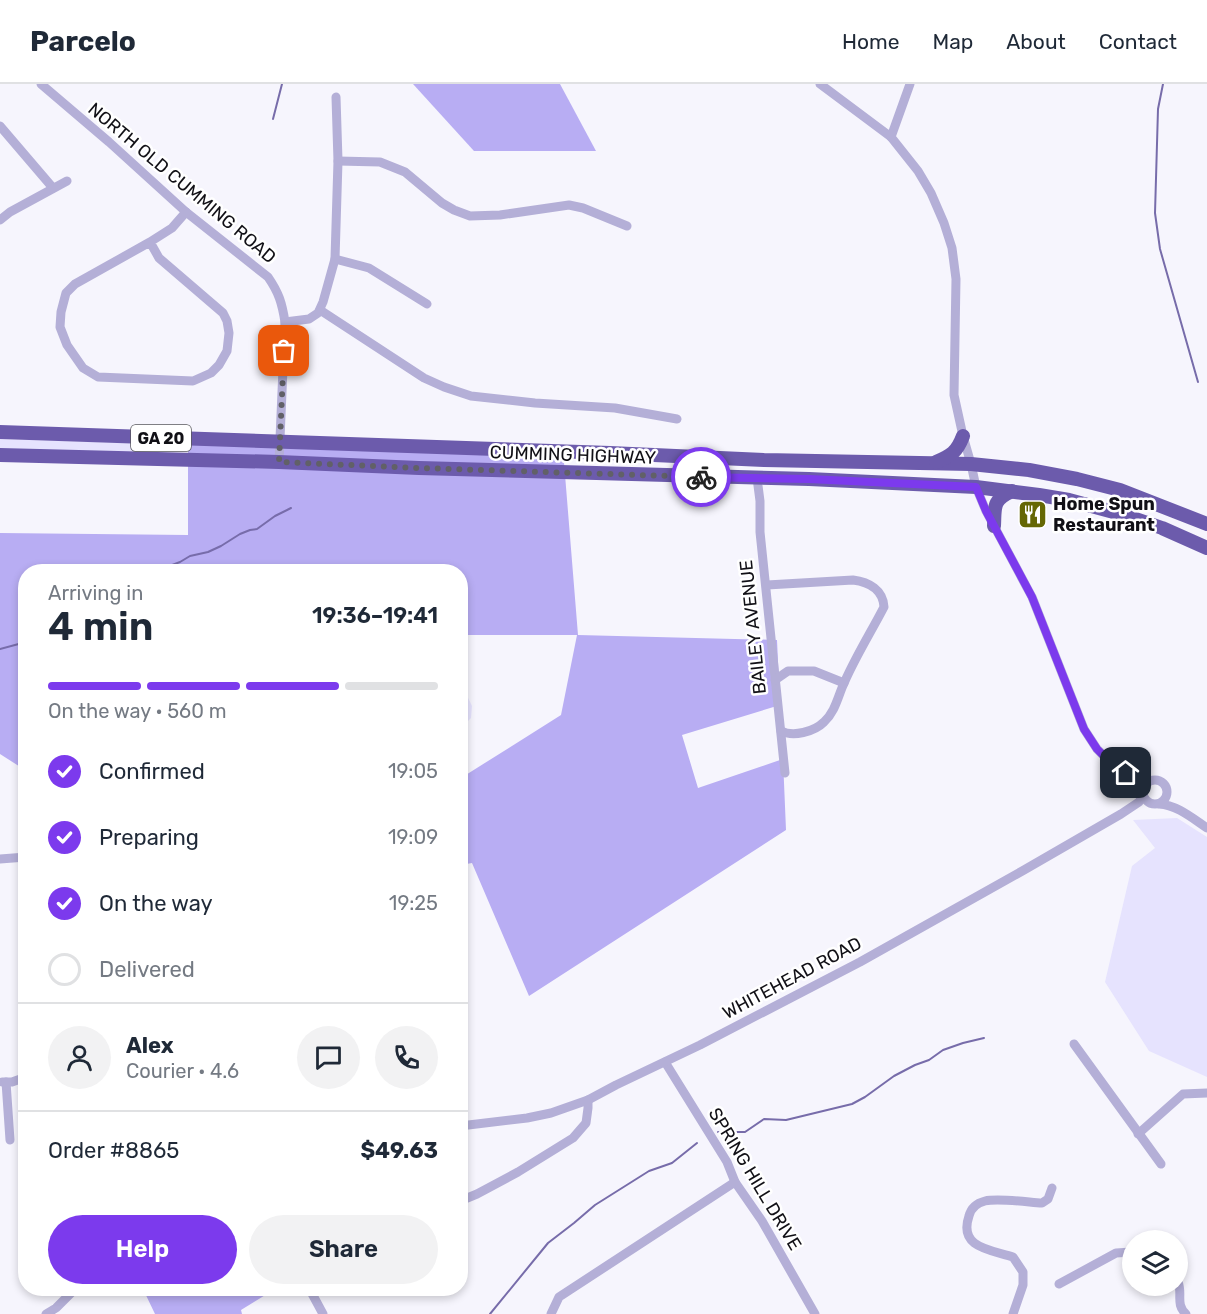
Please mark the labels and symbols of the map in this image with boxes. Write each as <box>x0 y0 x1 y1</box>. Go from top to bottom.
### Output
street label: NORTH OLD CUMMING ROAD <box>84 98 280 268</box>
pin <box>258 325 309 376</box>
road number: GA 20 <box>131 425 191 451</box>
street label: CUMMING HIGHWAY <box>489 441 657 469</box>
courier <box>671 447 731 507</box>
place label: Home Spun Restaurant <box>1053 493 1155 536</box>
restaurant icon: Home Spun Restaurant <box>1016 498 1048 530</box>
street label: BAILEY AVENUE <box>735 559 771 695</box>
pin <box>1100 747 1151 798</box>
street label: WHITEHEAD ROAD <box>719 932 865 1024</box>
street label: SPRING HILL DRIVE <box>704 1104 806 1254</box>

